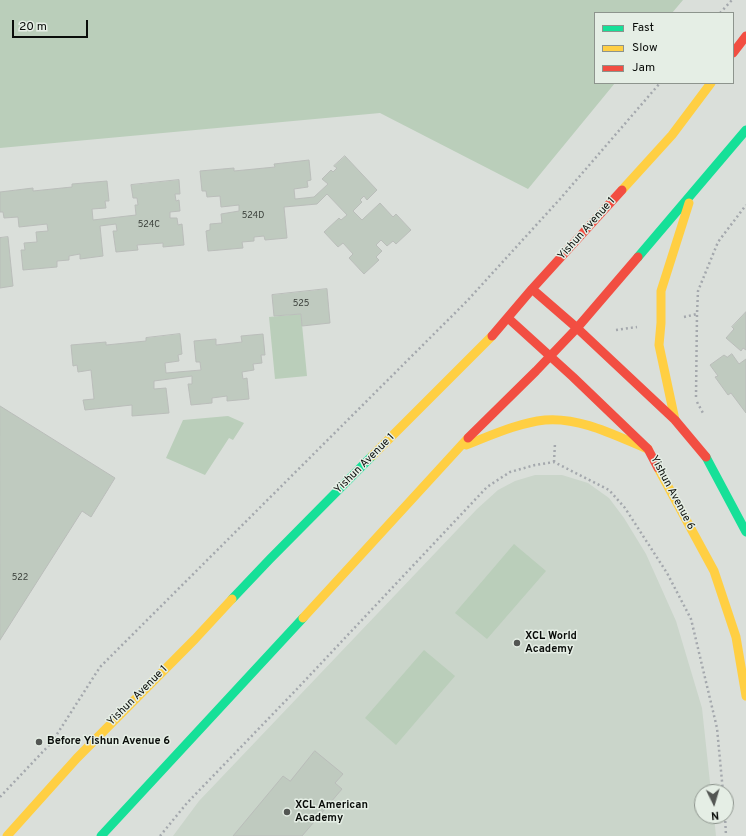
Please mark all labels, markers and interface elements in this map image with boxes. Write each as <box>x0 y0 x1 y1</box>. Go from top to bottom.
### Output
scale bar <box>14 12 90 38</box>
legend <box>594 12 734 84</box>
text: 20 m <box>19 19 47 35</box>
text: Fast <box>632 20 654 36</box>
text: Slow <box>632 40 658 56</box>
text: Jam <box>632 60 655 76</box>
street label: Yishun Avenue 1 <box>555 195 619 263</box>
house number: 524D <box>242 211 264 221</box>
house number: 524C <box>138 220 160 230</box>
house number: 525 <box>293 299 309 309</box>
street label: Yishun Avenue 1 <box>332 431 398 497</box>
street label: Yishun Avenue 6 <box>647 454 697 532</box>
house number: 522 <box>12 573 28 583</box>
place label: XCL World Academy <box>525 630 577 656</box>
marker: XCL World Academy <box>512 638 522 648</box>
street label: Yishun Avenue 1 <box>105 663 171 729</box>
place label: Before Yishun Avenue 6 <box>47 735 170 749</box>
marker: Before Yishun Avenue 6 <box>34 737 44 747</box>
north arrow <box>694 784 734 824</box>
place label: XCL American Academy <box>295 799 368 825</box>
marker: XCL American Academy <box>282 807 292 817</box>
text: N <box>710 808 720 822</box>

